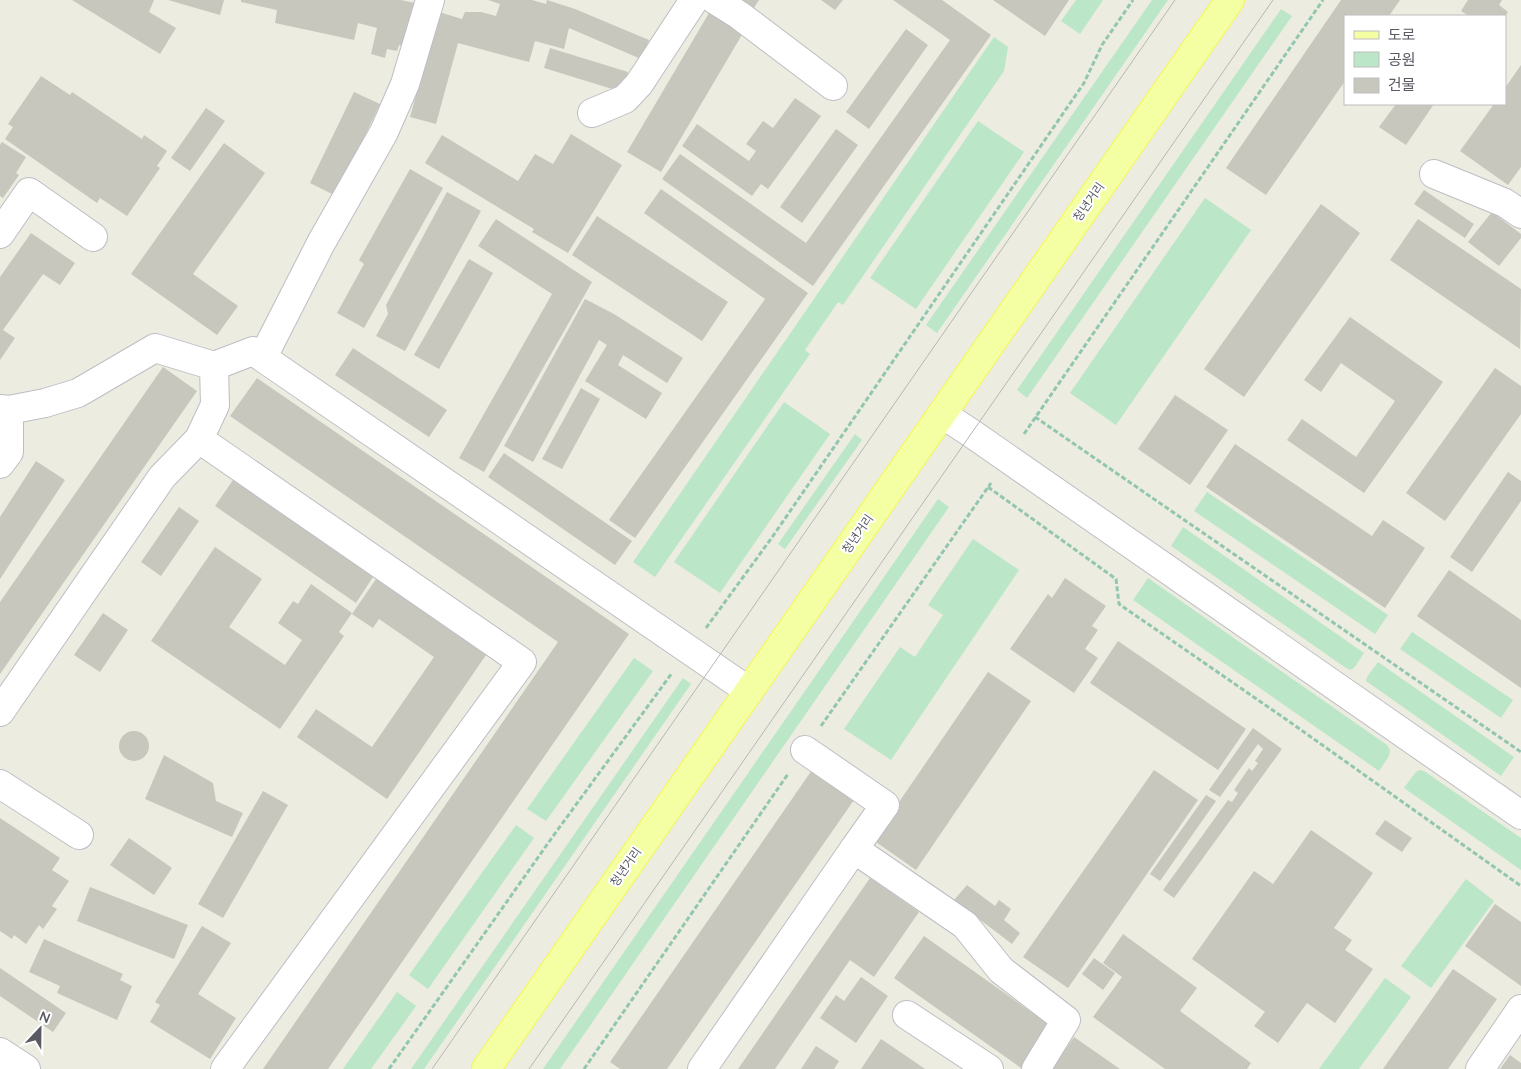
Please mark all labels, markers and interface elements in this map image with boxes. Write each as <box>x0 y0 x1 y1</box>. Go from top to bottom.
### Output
legend <box>1344 15 1506 105</box>
text: 도로 <box>1388 25 1416 44</box>
text: 공원 <box>1388 50 1416 69</box>
text: 건물 <box>1388 75 1416 94</box>
street label: 청년거리 <box>1070 179 1107 224</box>
street label: 청년거리 <box>839 511 876 556</box>
street label: 청년거리 <box>607 844 644 889</box>
north arrow <box>15 1004 65 1054</box>
text: N <box>37 1007 53 1027</box>

